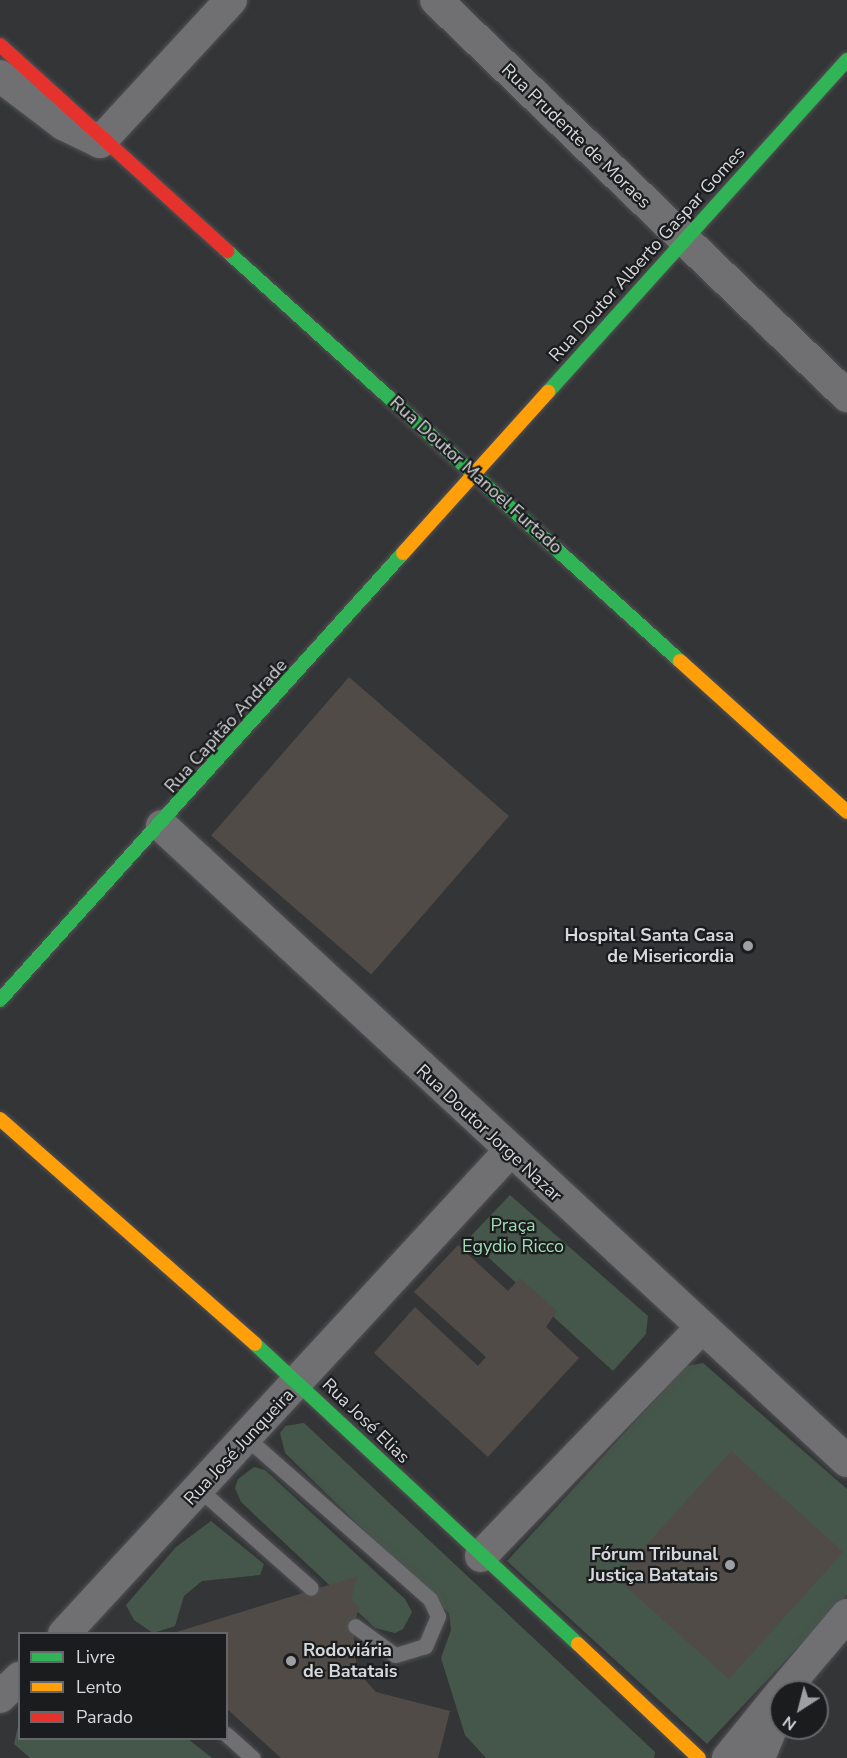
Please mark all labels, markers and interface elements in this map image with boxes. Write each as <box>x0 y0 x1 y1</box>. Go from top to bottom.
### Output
street label: Rua Prudente de Moraes <box>497 59 655 213</box>
street label: Rua Doutor Alberto Gaspar Gomes <box>544 142 750 366</box>
street label: Rua Doutor Manoel Furtado <box>385 392 567 558</box>
street label: Rua Capitão Andrade <box>160 655 292 797</box>
place label: Hospital Santa Casa de Misericordia <box>564 925 734 968</box>
marker: Hospital Santa Casa de Misericordia <box>739 937 757 955</box>
street label: Rua Doutor Jorge Nazar <box>412 1060 566 1206</box>
park label: Praça Egydio Ricco <box>462 1215 564 1258</box>
street label: Rua José Elias <box>318 1374 414 1468</box>
street label: Rua José Junqueira <box>179 1384 299 1510</box>
place label: Fórum Tribunal Justiça Batatais <box>589 1544 718 1586</box>
marker: Fórum Tribunal Justiça Batatais <box>723 1558 737 1572</box>
legend <box>18 1632 228 1740</box>
place label: Rodoviária de Batatais <box>303 1640 398 1682</box>
text: Livre <box>76 1645 115 1669</box>
marker: Rodoviária de Batatais <box>284 1654 298 1668</box>
text: Lento <box>76 1675 122 1699</box>
north arrow <box>769 1680 829 1740</box>
text: Parado <box>76 1705 133 1729</box>
text: N <box>778 1711 801 1735</box>

